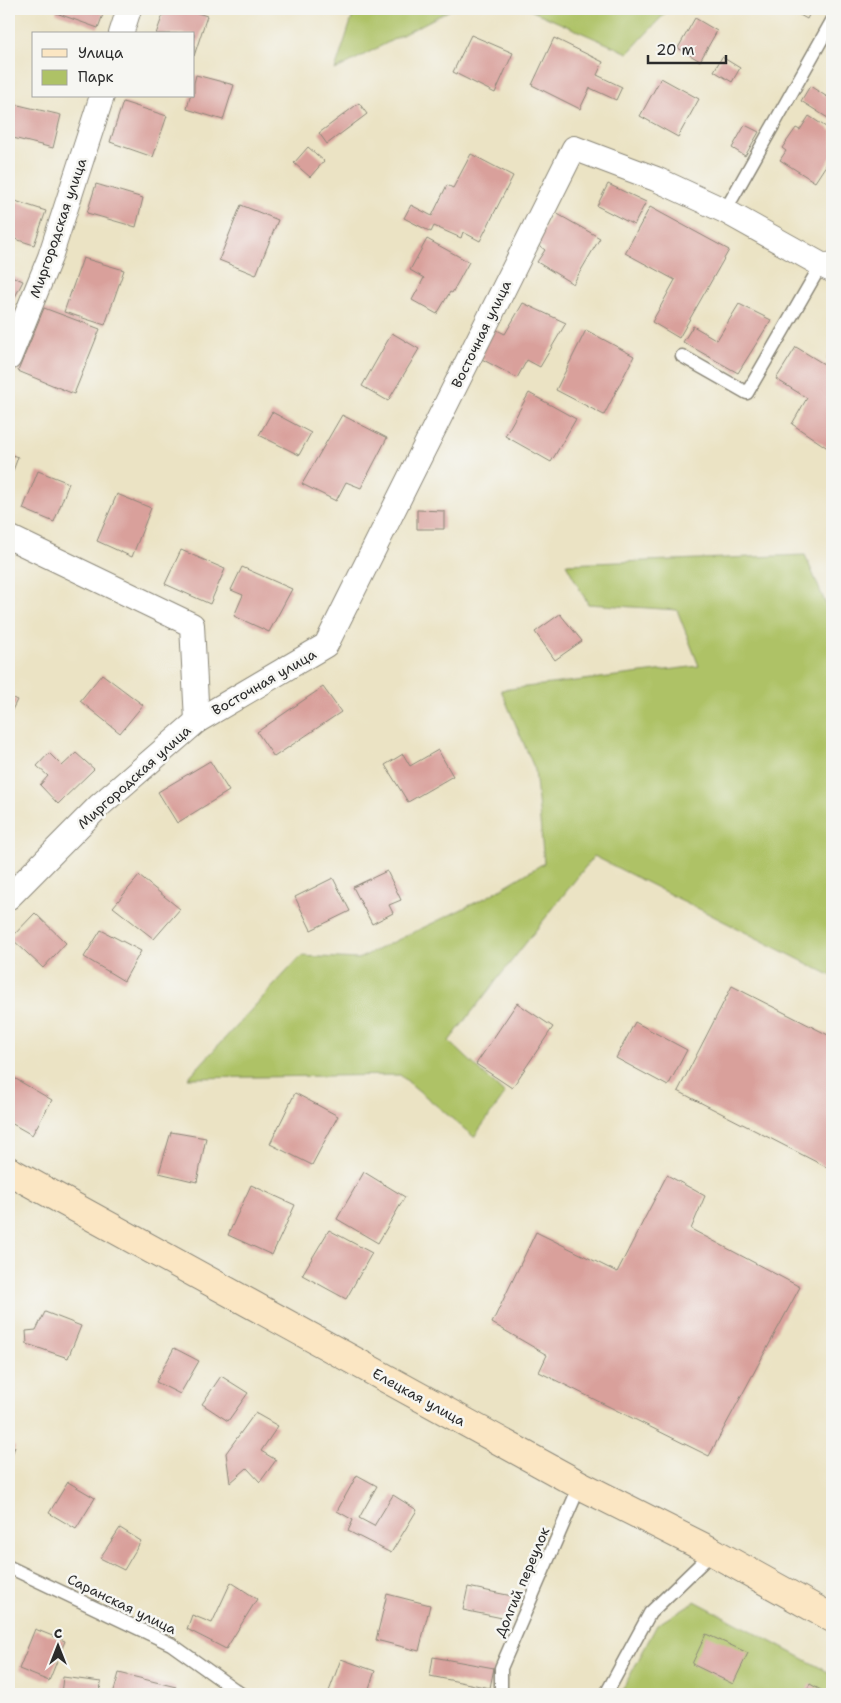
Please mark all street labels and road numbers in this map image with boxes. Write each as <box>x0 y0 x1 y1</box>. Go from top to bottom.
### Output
street label: Миргородская улица <box>26 156 90 300</box>
street label: Восточная улица <box>447 277 515 391</box>
street label: Восточная улица <box>209 645 320 719</box>
street label: Миргородская улица <box>74 721 195 833</box>
street label: Елецкая улица <box>369 1364 469 1430</box>
street label: Долгий переулок <box>491 1524 554 1640</box>
street label: Саранская улица <box>64 1570 180 1638</box>

